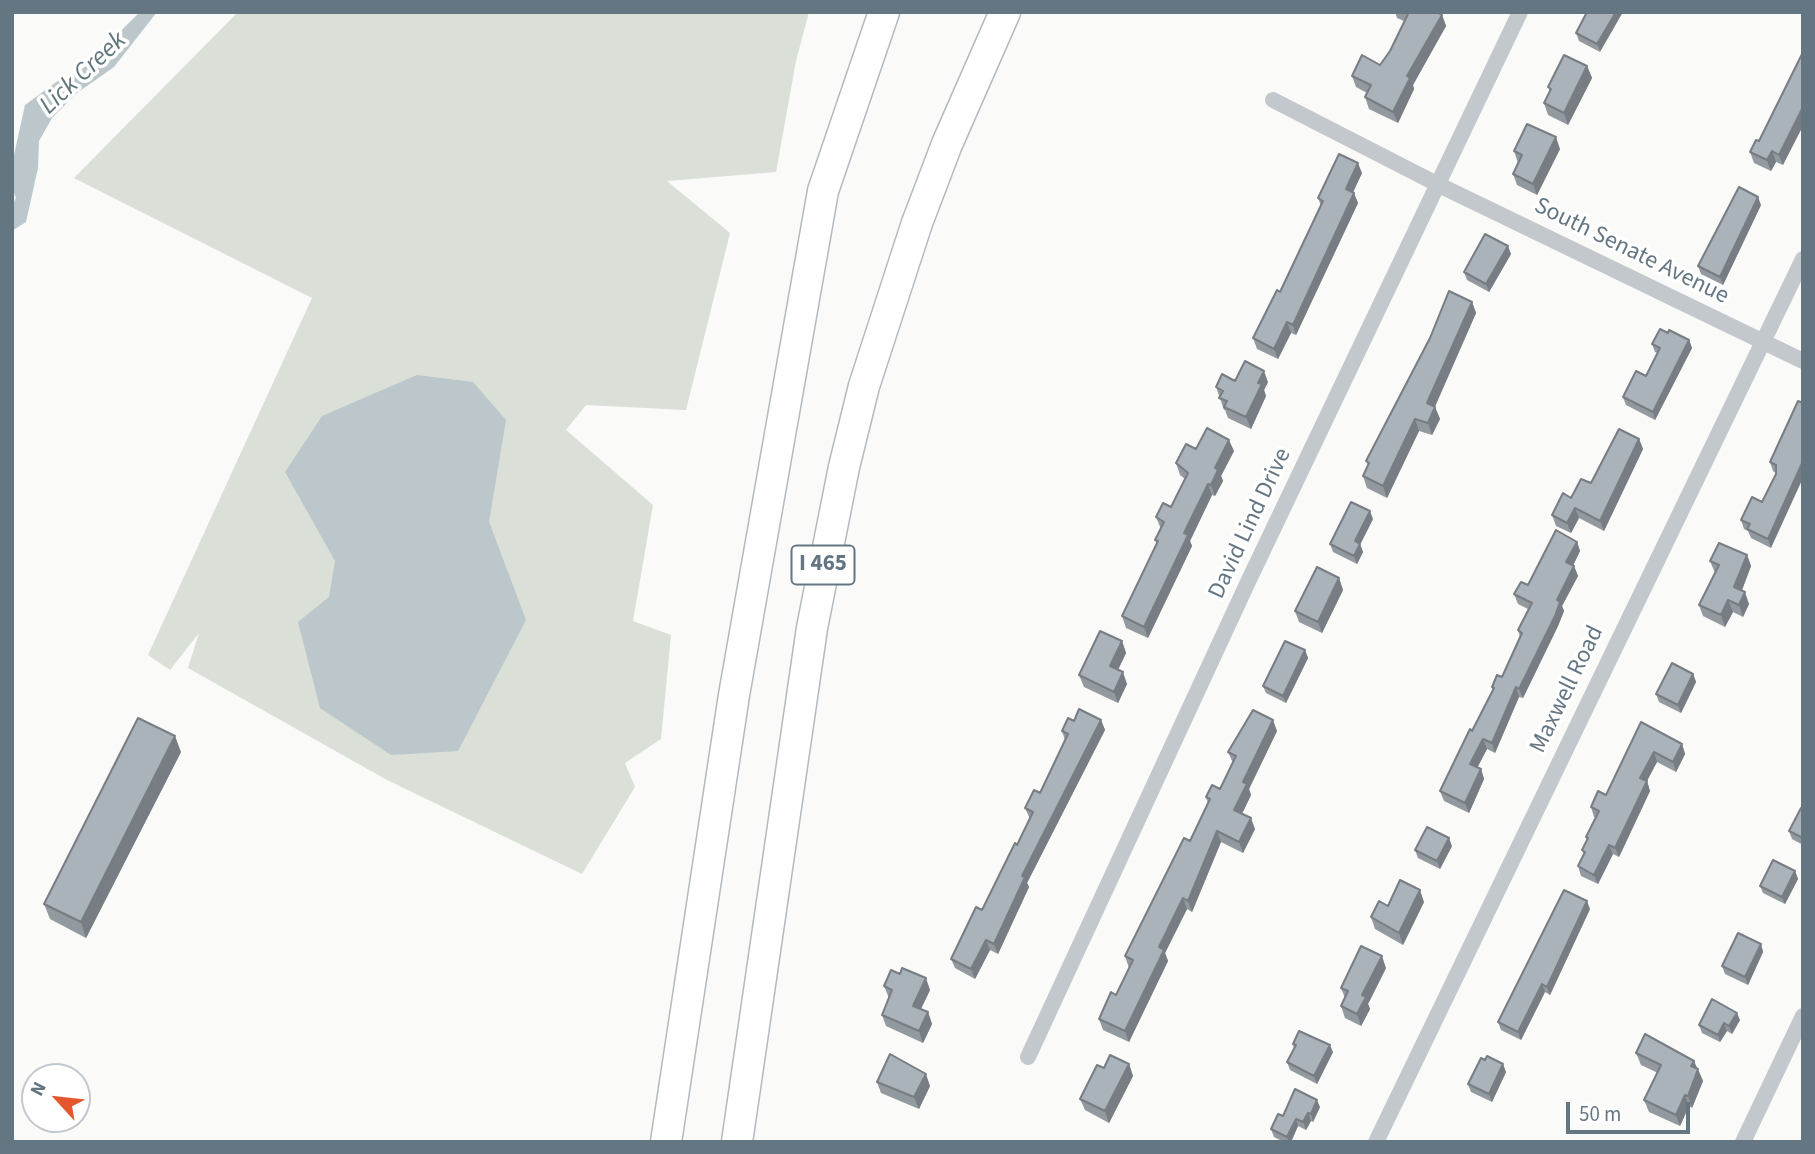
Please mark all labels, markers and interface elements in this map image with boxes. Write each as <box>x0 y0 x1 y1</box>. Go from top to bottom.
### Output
water label: Lick Creek <box>34 26 134 122</box>
street label: South Senate Avenue <box>1529 192 1733 312</box>
street label: David Lind Drive <box>1204 444 1298 604</box>
road number: I 465 <box>792 545 854 584</box>
street label: Maxwell Road <box>1525 622 1611 758</box>
north arrow <box>21 1063 91 1133</box>
text: N <box>24 1077 54 1101</box>
scale bar <box>1570 1088 1694 1132</box>
text: 50 m <box>1579 1099 1621 1129</box>

